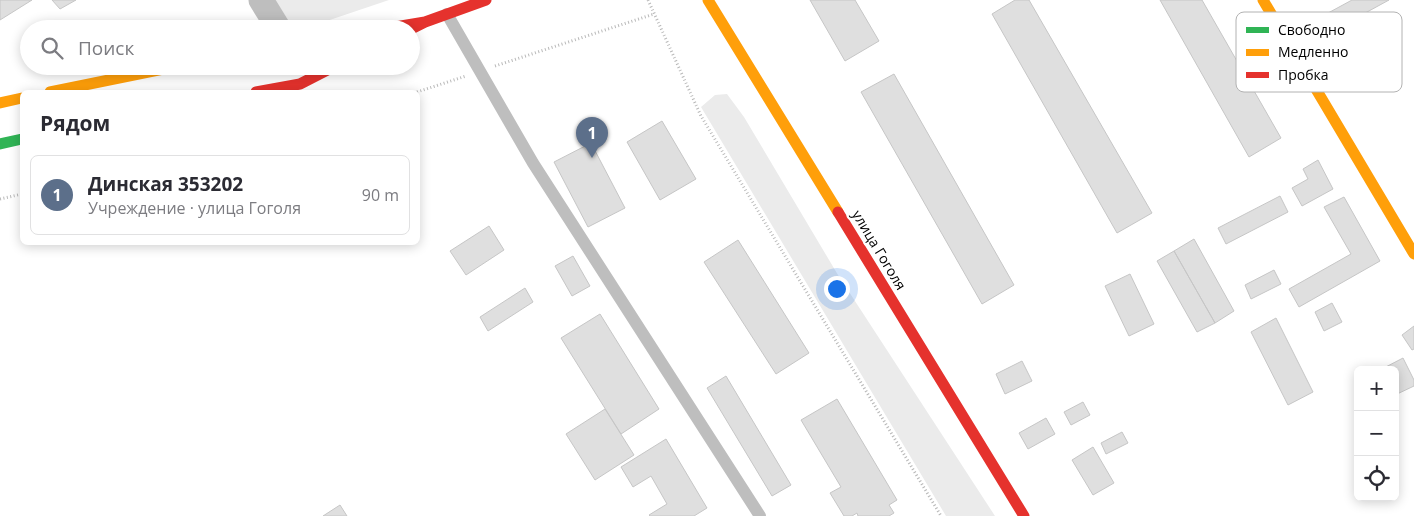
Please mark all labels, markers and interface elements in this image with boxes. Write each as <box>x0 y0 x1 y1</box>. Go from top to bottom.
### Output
legend <box>1236 12 1402 92</box>
search box <box>20 20 420 75</box>
text: Свободно <box>1278 20 1345 39</box>
icon: search <box>38 34 66 62</box>
text: Поиск <box>78 35 134 61</box>
text: Медленно <box>1278 42 1349 61</box>
text: Пробка <box>1278 65 1329 84</box>
text: Рядом <box>40 109 110 137</box>
pin: 1 <box>576 117 608 158</box>
text: Динская 353202 <box>88 171 243 197</box>
text: 1 <box>52 184 62 206</box>
text: 90 m <box>362 184 399 206</box>
text: Учреждение · улица Гоголя <box>88 197 301 219</box>
street label: улица Гоголя <box>848 206 911 293</box>
your location <box>824 276 850 302</box>
map controls <box>1354 366 1399 501</box>
button: + <box>1354 366 1399 411</box>
button: − <box>1354 411 1399 456</box>
button: locate <box>1354 456 1399 501</box>

